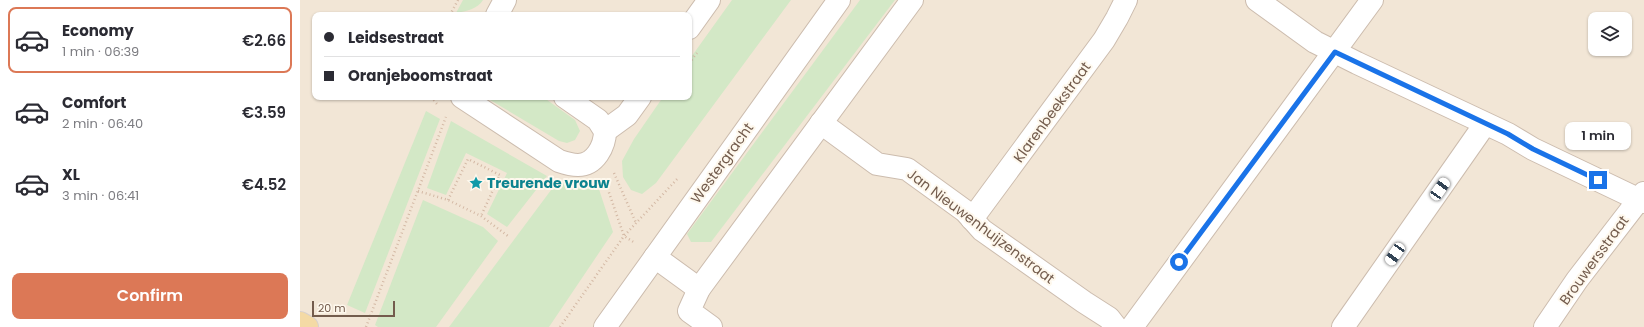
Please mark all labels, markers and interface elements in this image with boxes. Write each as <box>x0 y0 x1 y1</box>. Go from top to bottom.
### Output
map controls <box>1588 12 1632 56</box>
button: layers <box>1588 12 1632 56</box>
text: Economy <box>62 20 134 41</box>
icon: car <box>14 22 50 58</box>
text: Leidsestraat <box>348 27 444 48</box>
text: €2.66 <box>242 30 286 51</box>
text: 1 min · 06:39 <box>62 42 139 61</box>
street label: Klarenbeekstraat <box>1009 58 1095 166</box>
text: Oranjeboomstraat <box>348 65 493 86</box>
text: Comfort <box>62 92 126 113</box>
icon: car <box>14 94 50 130</box>
text: €3.59 <box>242 102 286 123</box>
text: 2 min · 06:40 <box>62 114 143 133</box>
street label: Westergracht <box>686 119 758 207</box>
callout: 1 min <box>1565 122 1631 150</box>
text: 1 min <box>1581 126 1615 145</box>
text: XL <box>62 164 80 185</box>
street label: Jan Nieuwenhuijzenstraat <box>903 164 1059 288</box>
icon: car <box>14 166 50 202</box>
route end <box>1589 171 1607 189</box>
place label: Treurende vrouw <box>487 173 611 193</box>
text: €4.52 <box>242 174 286 195</box>
place icon: Treurende vrouw <box>468 175 484 191</box>
car <box>1428 176 1452 202</box>
text: 3 min · 06:41 <box>62 186 139 205</box>
street label: Brouwersstraat <box>1555 211 1633 309</box>
car <box>1383 241 1407 267</box>
route start <box>1170 253 1188 271</box>
button: Confirm <box>12 273 288 319</box>
scale bar <box>312 299 395 318</box>
text: 20 m <box>318 300 346 316</box>

